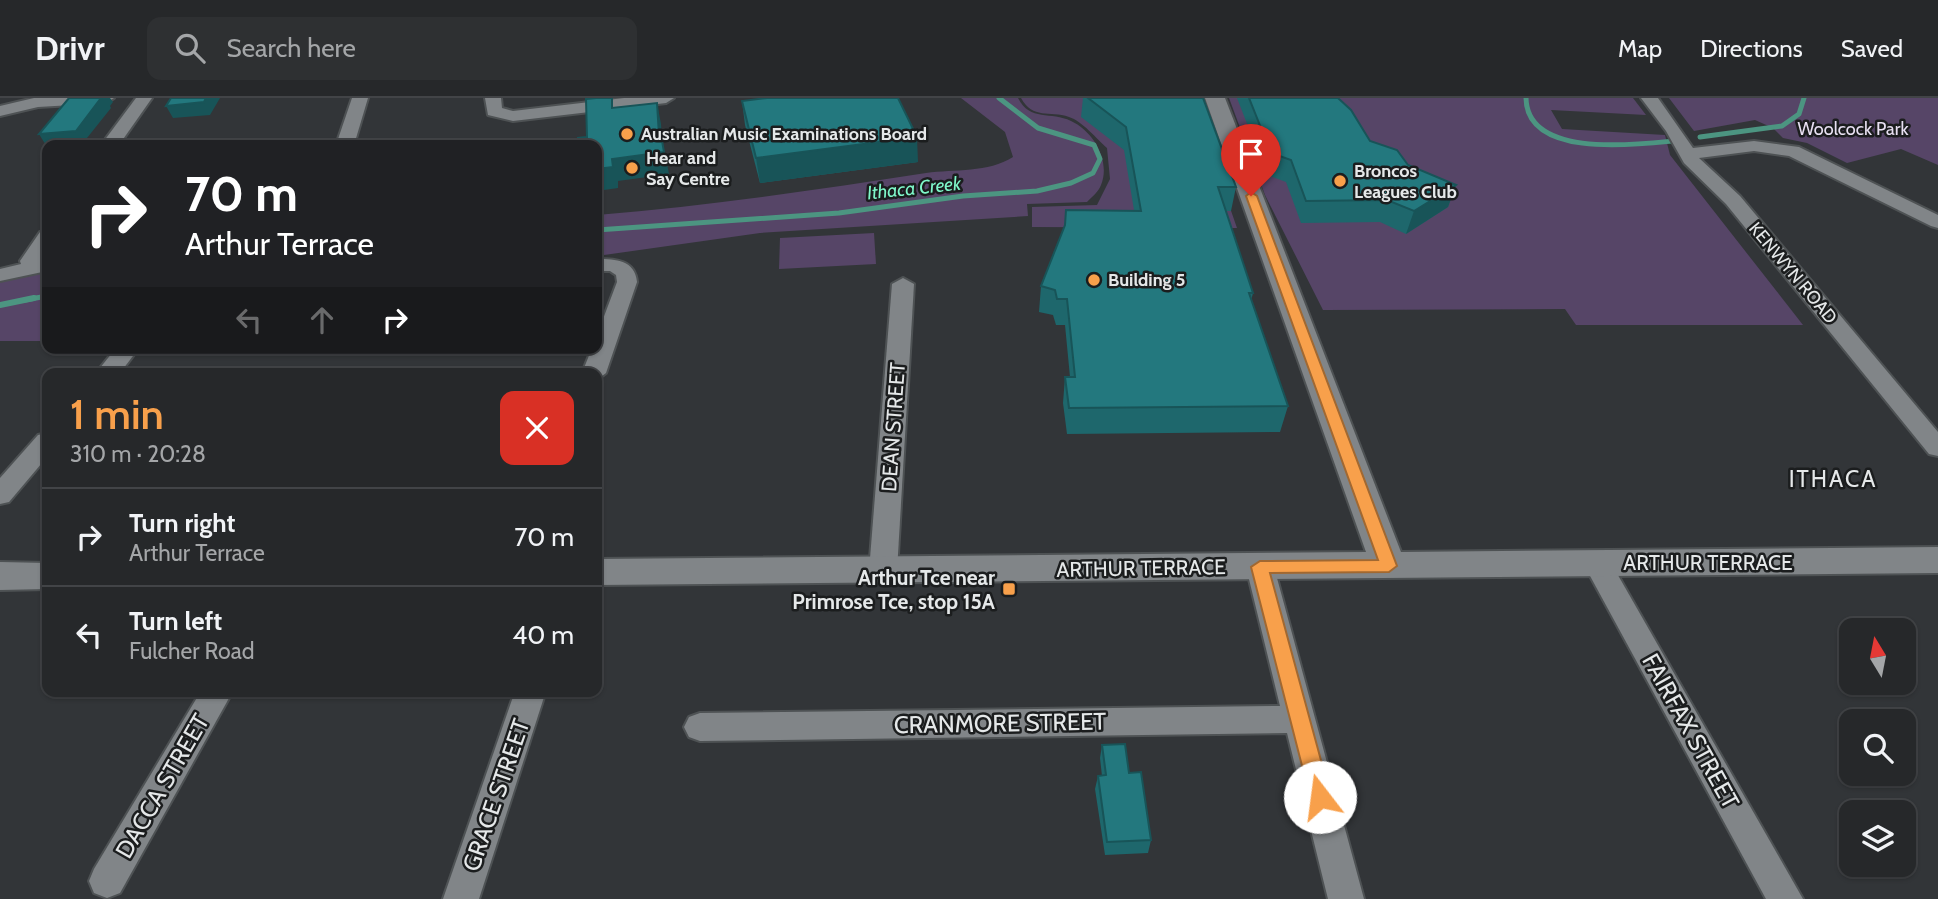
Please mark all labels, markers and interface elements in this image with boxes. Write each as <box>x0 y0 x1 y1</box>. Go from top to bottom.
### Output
search box <box>147 17 637 80</box>
text: Drivr <box>35 28 105 68</box>
icon: search <box>171 29 209 67</box>
text: Search here <box>227 32 356 64</box>
text: Map <box>1618 34 1662 63</box>
text: Directions <box>1700 34 1803 63</box>
text: Saved <box>1841 34 1903 63</box>
park label: Woolcock Park <box>1798 118 1909 140</box>
place label: Australian Music Examinations Board <box>641 123 927 145</box>
pin <box>1221 124 1281 196</box>
marker: Australian Music Examinations Board <box>619 126 635 142</box>
icon: arrive <box>1232 135 1270 173</box>
place label: Hear and Say Centre <box>646 147 730 190</box>
marker: Hear and Say Centre <box>624 160 640 176</box>
place label: Broncos Leagues Club <box>1354 160 1457 203</box>
text: 70 m <box>185 164 298 223</box>
icon: right <box>70 168 161 259</box>
water label: Ithaca Creek <box>866 172 963 204</box>
marker: Broncos Leagues Club <box>1332 173 1348 189</box>
street label: KENWYN ROAD <box>1744 218 1842 328</box>
text: Arthur Terrace <box>185 224 374 263</box>
place label: Building 5 <box>1108 269 1185 291</box>
marker: Building 5 <box>1086 272 1102 288</box>
icon: left <box>230 301 268 339</box>
icon: ahead <box>303 301 341 339</box>
icon: right <box>376 301 414 339</box>
street label: DEAN STREET <box>876 361 910 493</box>
text: 1 min <box>70 388 164 440</box>
button: close <box>500 391 574 465</box>
text: 310 m · 20:28 <box>70 440 206 468</box>
district label: ITHACA <box>1789 465 1877 493</box>
text: Turn right <box>129 507 235 539</box>
icon: right <box>70 518 108 556</box>
text: 70 m <box>514 521 574 553</box>
text: Arthur Terrace <box>129 539 265 567</box>
street label: ARTHUR TERRACE <box>1623 550 1793 575</box>
street label: ARTHUR TERRACE <box>1056 554 1226 582</box>
place label: Arthur Tce near Primrose Tce, stop 15A <box>792 565 996 614</box>
marker: Arthur Tce near Primrose Tce, stop 15A <box>1001 581 1017 597</box>
text: Turn left <box>129 605 222 637</box>
icon: left <box>70 616 108 654</box>
north arrow <box>1839 618 1916 695</box>
map controls <box>1839 618 1916 877</box>
text: 40 m <box>512 619 574 651</box>
text: Fulcher Road <box>129 637 255 665</box>
street label: FAIRFAX STREET <box>1636 648 1746 814</box>
street label: CRANMORE STREET <box>894 707 1107 739</box>
street label: DACCA STREET <box>109 709 215 863</box>
button: search <box>1839 709 1916 786</box>
street label: GRACE STREET <box>456 715 536 875</box>
position arrow <box>1283 760 1357 834</box>
button: layers <box>1839 800 1916 877</box>

